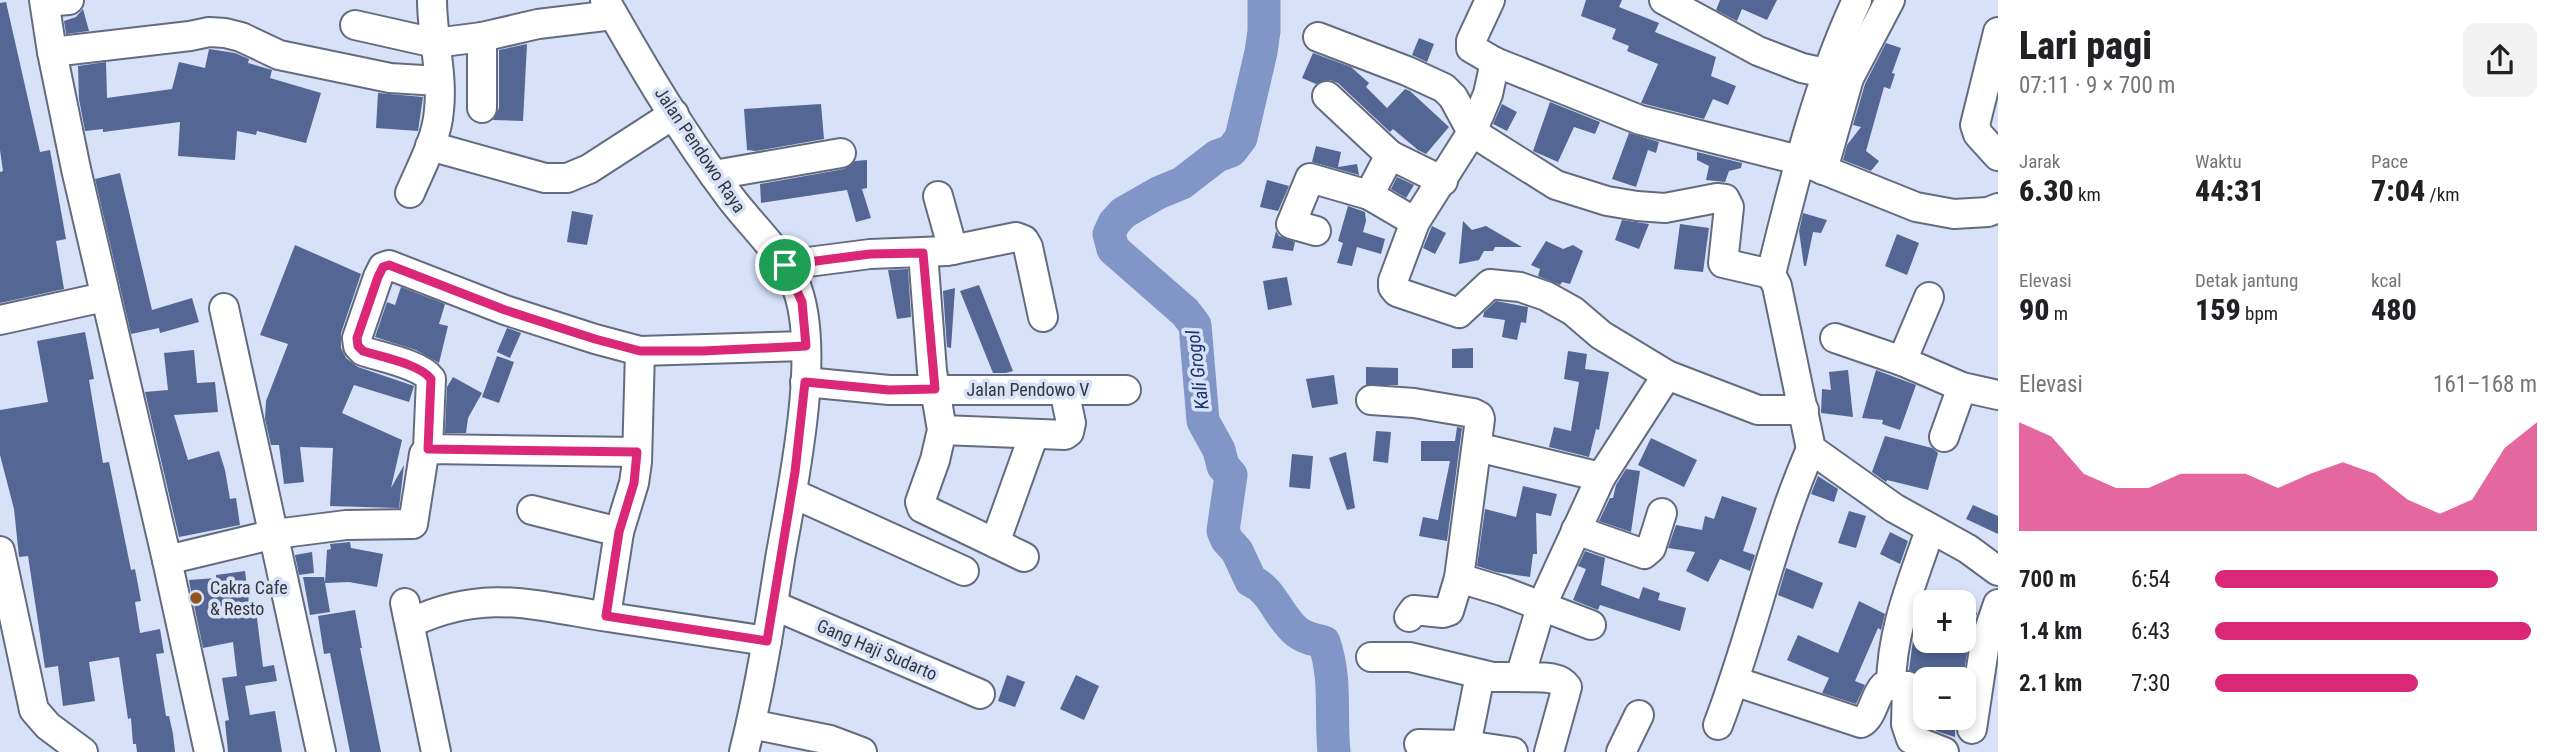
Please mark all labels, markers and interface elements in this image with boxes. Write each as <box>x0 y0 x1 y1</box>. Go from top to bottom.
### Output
button: share <box>2463 23 2537 97</box>
text: Lari pagi <box>2019 24 2152 68</box>
text: 07:11 · 9 × 700 m <box>2019 72 2175 99</box>
street label: Jalan Pendowo Raya <box>651 83 750 216</box>
text: Jarak <box>2019 150 2060 173</box>
text: Waktu <box>2195 150 2242 173</box>
text: Pace <box>2371 150 2408 173</box>
text: 6.30 <box>2019 173 2074 208</box>
text: 44:31 <box>2195 173 2264 208</box>
text: 7:04 <box>2371 173 2425 208</box>
text: km <box>2074 183 2101 206</box>
text: /km <box>2425 183 2460 206</box>
pin <box>755 235 815 295</box>
icon: arrive <box>766 246 804 284</box>
text: Elevasi <box>2019 269 2072 292</box>
text: Detak jantung <box>2195 269 2298 292</box>
text: kcal <box>2371 269 2402 292</box>
text: 90 <box>2019 292 2050 327</box>
text: 159 <box>2195 292 2241 327</box>
text: 480 <box>2371 292 2417 327</box>
text: m <box>2050 302 2068 325</box>
text: bpm <box>2241 302 2278 325</box>
water label: Kali Grogol <box>1181 328 1214 411</box>
text: Elevasi <box>2019 371 2083 398</box>
text: 161–168 m <box>2433 371 2537 398</box>
street label: Jalan Pendowo V <box>967 379 1089 400</box>
text: 700 m <box>2019 566 2076 593</box>
text: 6:54 <box>2131 566 2170 593</box>
place label: Cakra Cafe & Resto <box>210 577 288 619</box>
marker: Cakra Cafe & Resto <box>188 590 204 606</box>
map controls <box>1913 590 1976 730</box>
button: + <box>1913 590 1976 653</box>
street label: Gang Haji Sudarto <box>814 615 941 684</box>
text: 1.4 km <box>2019 618 2082 645</box>
text: 6:43 <box>2131 618 2170 645</box>
button: − <box>1913 667 1976 730</box>
text: 2.1 km <box>2019 670 2082 697</box>
text: 7:30 <box>2131 670 2170 697</box>

